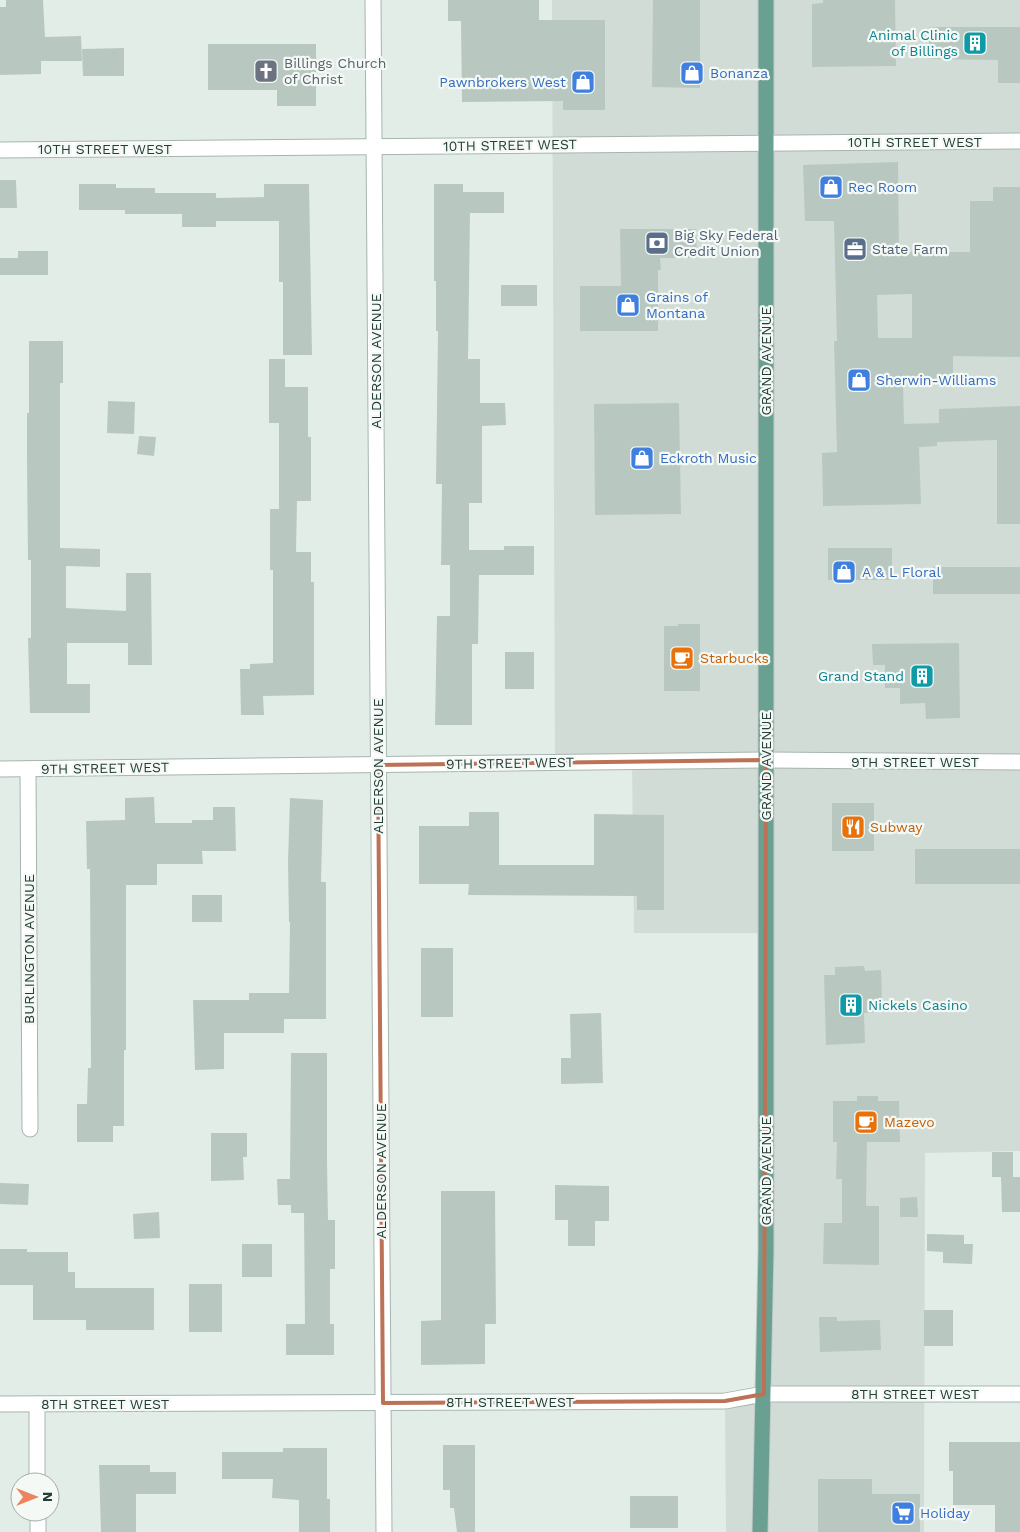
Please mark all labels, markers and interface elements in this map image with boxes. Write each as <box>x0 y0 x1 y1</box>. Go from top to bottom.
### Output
place label: Animal Clinic of Billings <box>869 27 958 59</box>
building icon: Animal Clinic of Billings <box>962 30 988 56</box>
place label: Billings Church of Christ <box>284 55 386 87</box>
church icon: Billings Church of Christ <box>253 58 279 84</box>
shop icon: Bonanza <box>679 60 705 86</box>
place label: Bonanza <box>710 65 768 81</box>
shop icon: Pawnbrokers West <box>570 69 596 95</box>
place label: Pawnbrokers West <box>439 74 566 90</box>
street label: 10TH STREET WEST <box>848 134 982 150</box>
street label: 10TH STREET WEST <box>443 136 578 154</box>
street label: 10TH STREET WEST <box>38 141 172 157</box>
shop icon: Rec Room <box>818 174 844 200</box>
place label: Rec Room <box>848 179 917 195</box>
place label: Big Sky Federal Credit Union <box>674 227 779 259</box>
bank icon: Big Sky Federal Credit Union <box>644 230 670 256</box>
office icon: State Farm <box>842 236 868 262</box>
place label: State Farm <box>872 241 948 257</box>
place label: Grains of Montana <box>646 289 708 321</box>
shop icon: Grains of Montana <box>615 292 641 318</box>
street label: ALDERSON AVENUE <box>368 293 384 429</box>
street label: GRAND AVENUE <box>758 307 774 415</box>
shop icon: Sherwin-Williams <box>846 367 872 393</box>
place label: Sherwin-Williams <box>876 372 996 388</box>
shop icon: Eckroth Music <box>629 445 655 471</box>
place label: Eckroth Music <box>660 450 757 466</box>
shop icon: A & L Floral <box>831 559 857 585</box>
place label: A & L Floral <box>862 564 941 580</box>
cafe icon: Starbucks <box>669 645 695 671</box>
place label: Starbucks <box>700 650 769 666</box>
building icon: Grand Stand <box>909 663 935 689</box>
place label: Grand Stand <box>818 668 904 684</box>
street label: ALDERSON AVENUE <box>370 698 386 834</box>
street label: GRAND AVENUE <box>758 712 774 820</box>
street label: 9TH STREET WEST <box>446 754 575 772</box>
street label: 9TH STREET WEST <box>851 754 980 770</box>
street label: 9TH STREET WEST <box>41 759 170 777</box>
restaurant icon: Subway <box>840 814 866 840</box>
place label: Subway <box>870 819 923 835</box>
street label: BURLINGTON AVENUE <box>21 874 37 1024</box>
building icon: Nickels Casino <box>838 992 864 1018</box>
place label: Nickels Casino <box>868 997 968 1013</box>
street label: ALDERSON AVENUE <box>373 1103 389 1239</box>
cafe icon: Mazevo <box>853 1109 879 1135</box>
place label: Mazevo <box>884 1114 935 1130</box>
street label: GRAND AVENUE <box>758 1117 774 1225</box>
street label: 8TH STREET WEST <box>851 1386 980 1402</box>
street label: 8TH STREET WEST <box>446 1394 575 1410</box>
street label: 8TH STREET WEST <box>41 1396 170 1412</box>
north arrow <box>10 1472 60 1522</box>
text: N <box>40 1492 56 1502</box>
supermarket icon: Holiday <box>890 1500 916 1526</box>
place label: Holiday <box>920 1505 971 1521</box>

